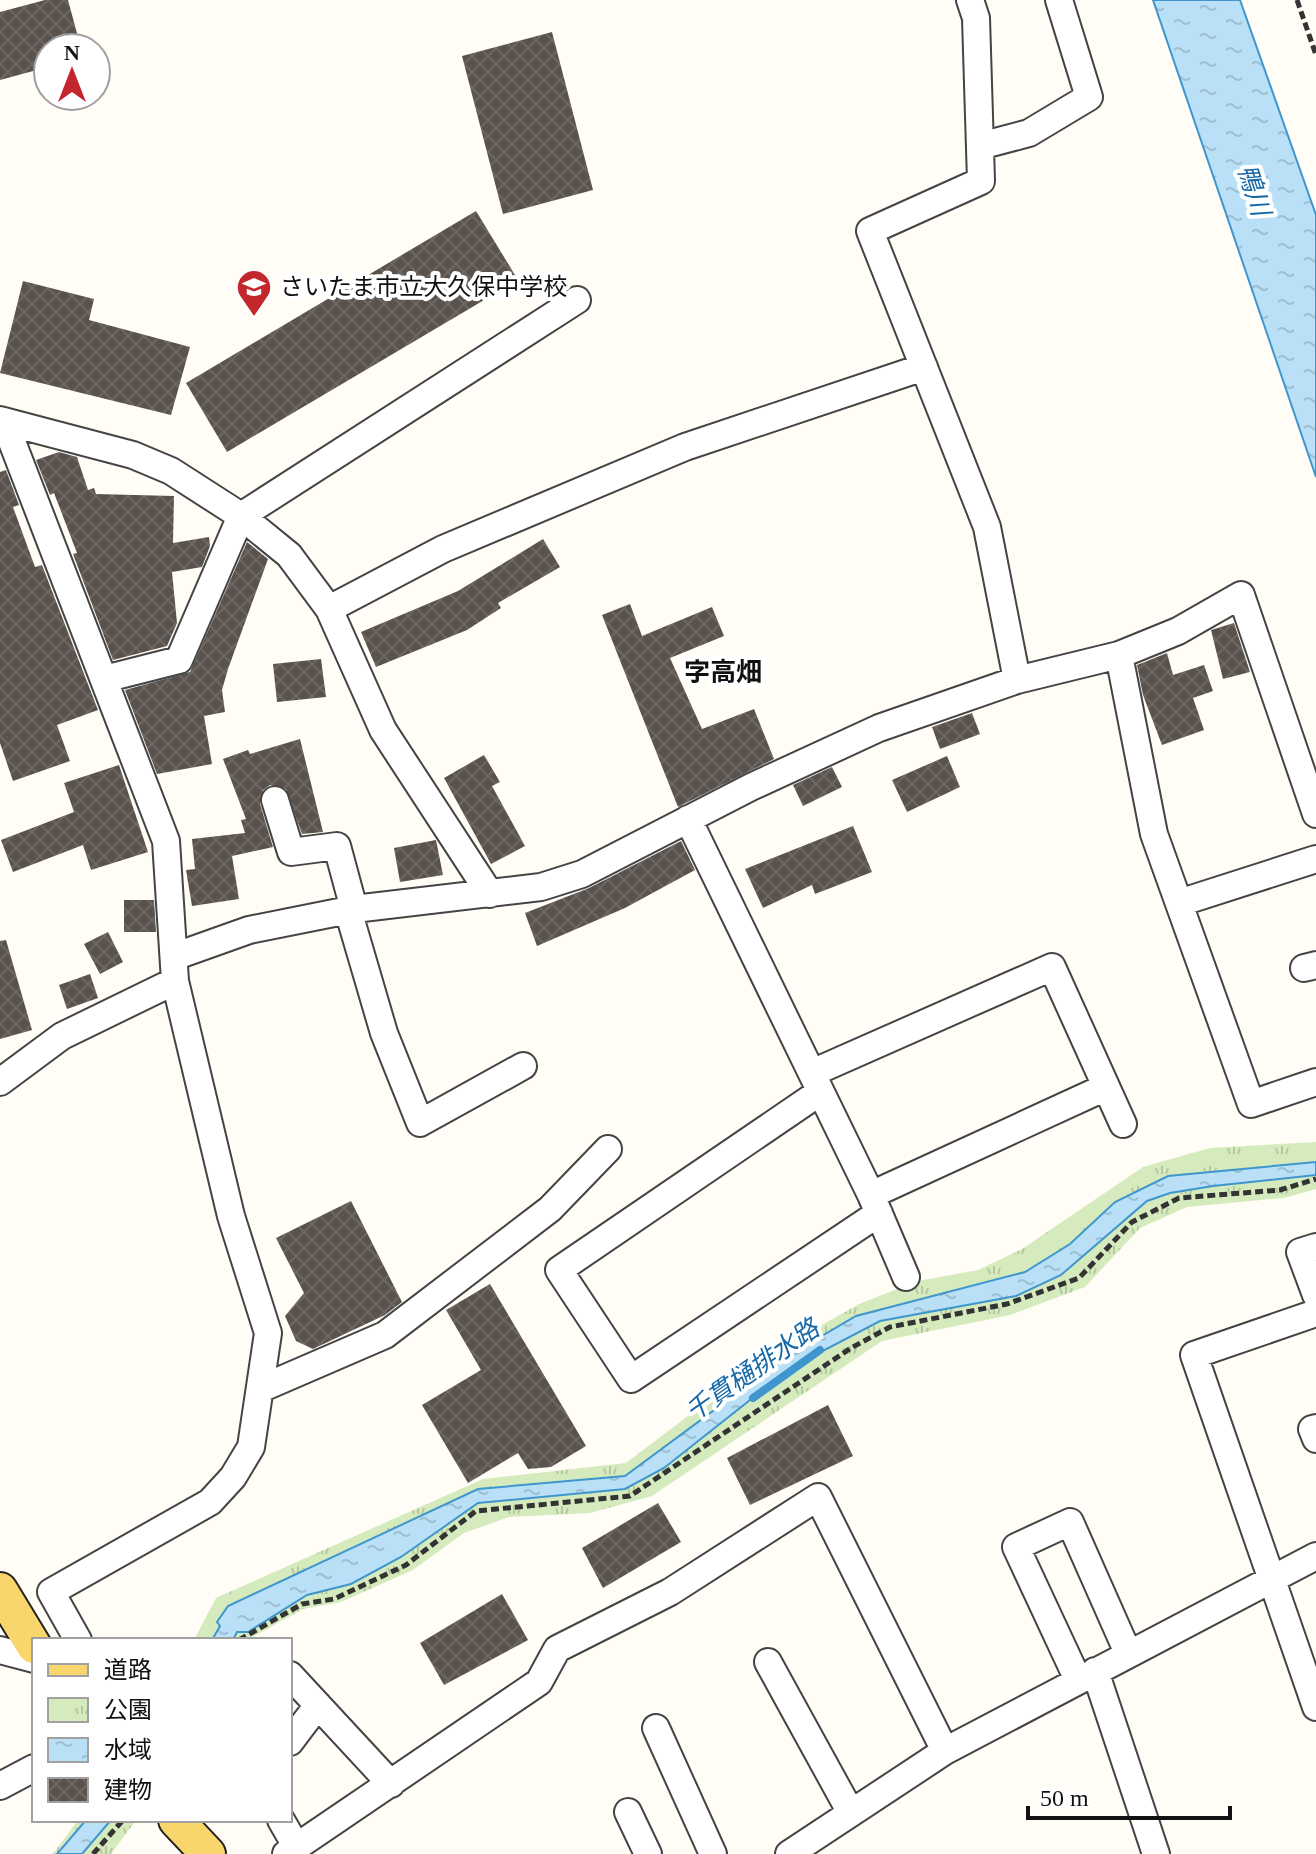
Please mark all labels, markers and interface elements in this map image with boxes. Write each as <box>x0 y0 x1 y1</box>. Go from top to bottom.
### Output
north arrow <box>32 32 112 112</box>
text: N <box>64 40 80 65</box>
water label: 鴨川 <box>1232 161 1276 222</box>
school or university icon: さいたま市立大久保中学校 <box>235 268 273 318</box>
place label: さいたま市立大久保中学校 <box>280 274 567 300</box>
district label: 字高畑 <box>684 658 762 687</box>
water label: 千貫樋排水路 <box>680 1313 826 1427</box>
legend <box>32 1638 292 1822</box>
text: 道路 <box>104 1657 152 1683</box>
text: 公園 <box>104 1697 152 1723</box>
text: 水域 <box>104 1737 152 1763</box>
scale bar <box>1028 1770 1230 1820</box>
text: 建物 <box>104 1777 152 1803</box>
text: 50 m <box>1040 1785 1089 1811</box>

